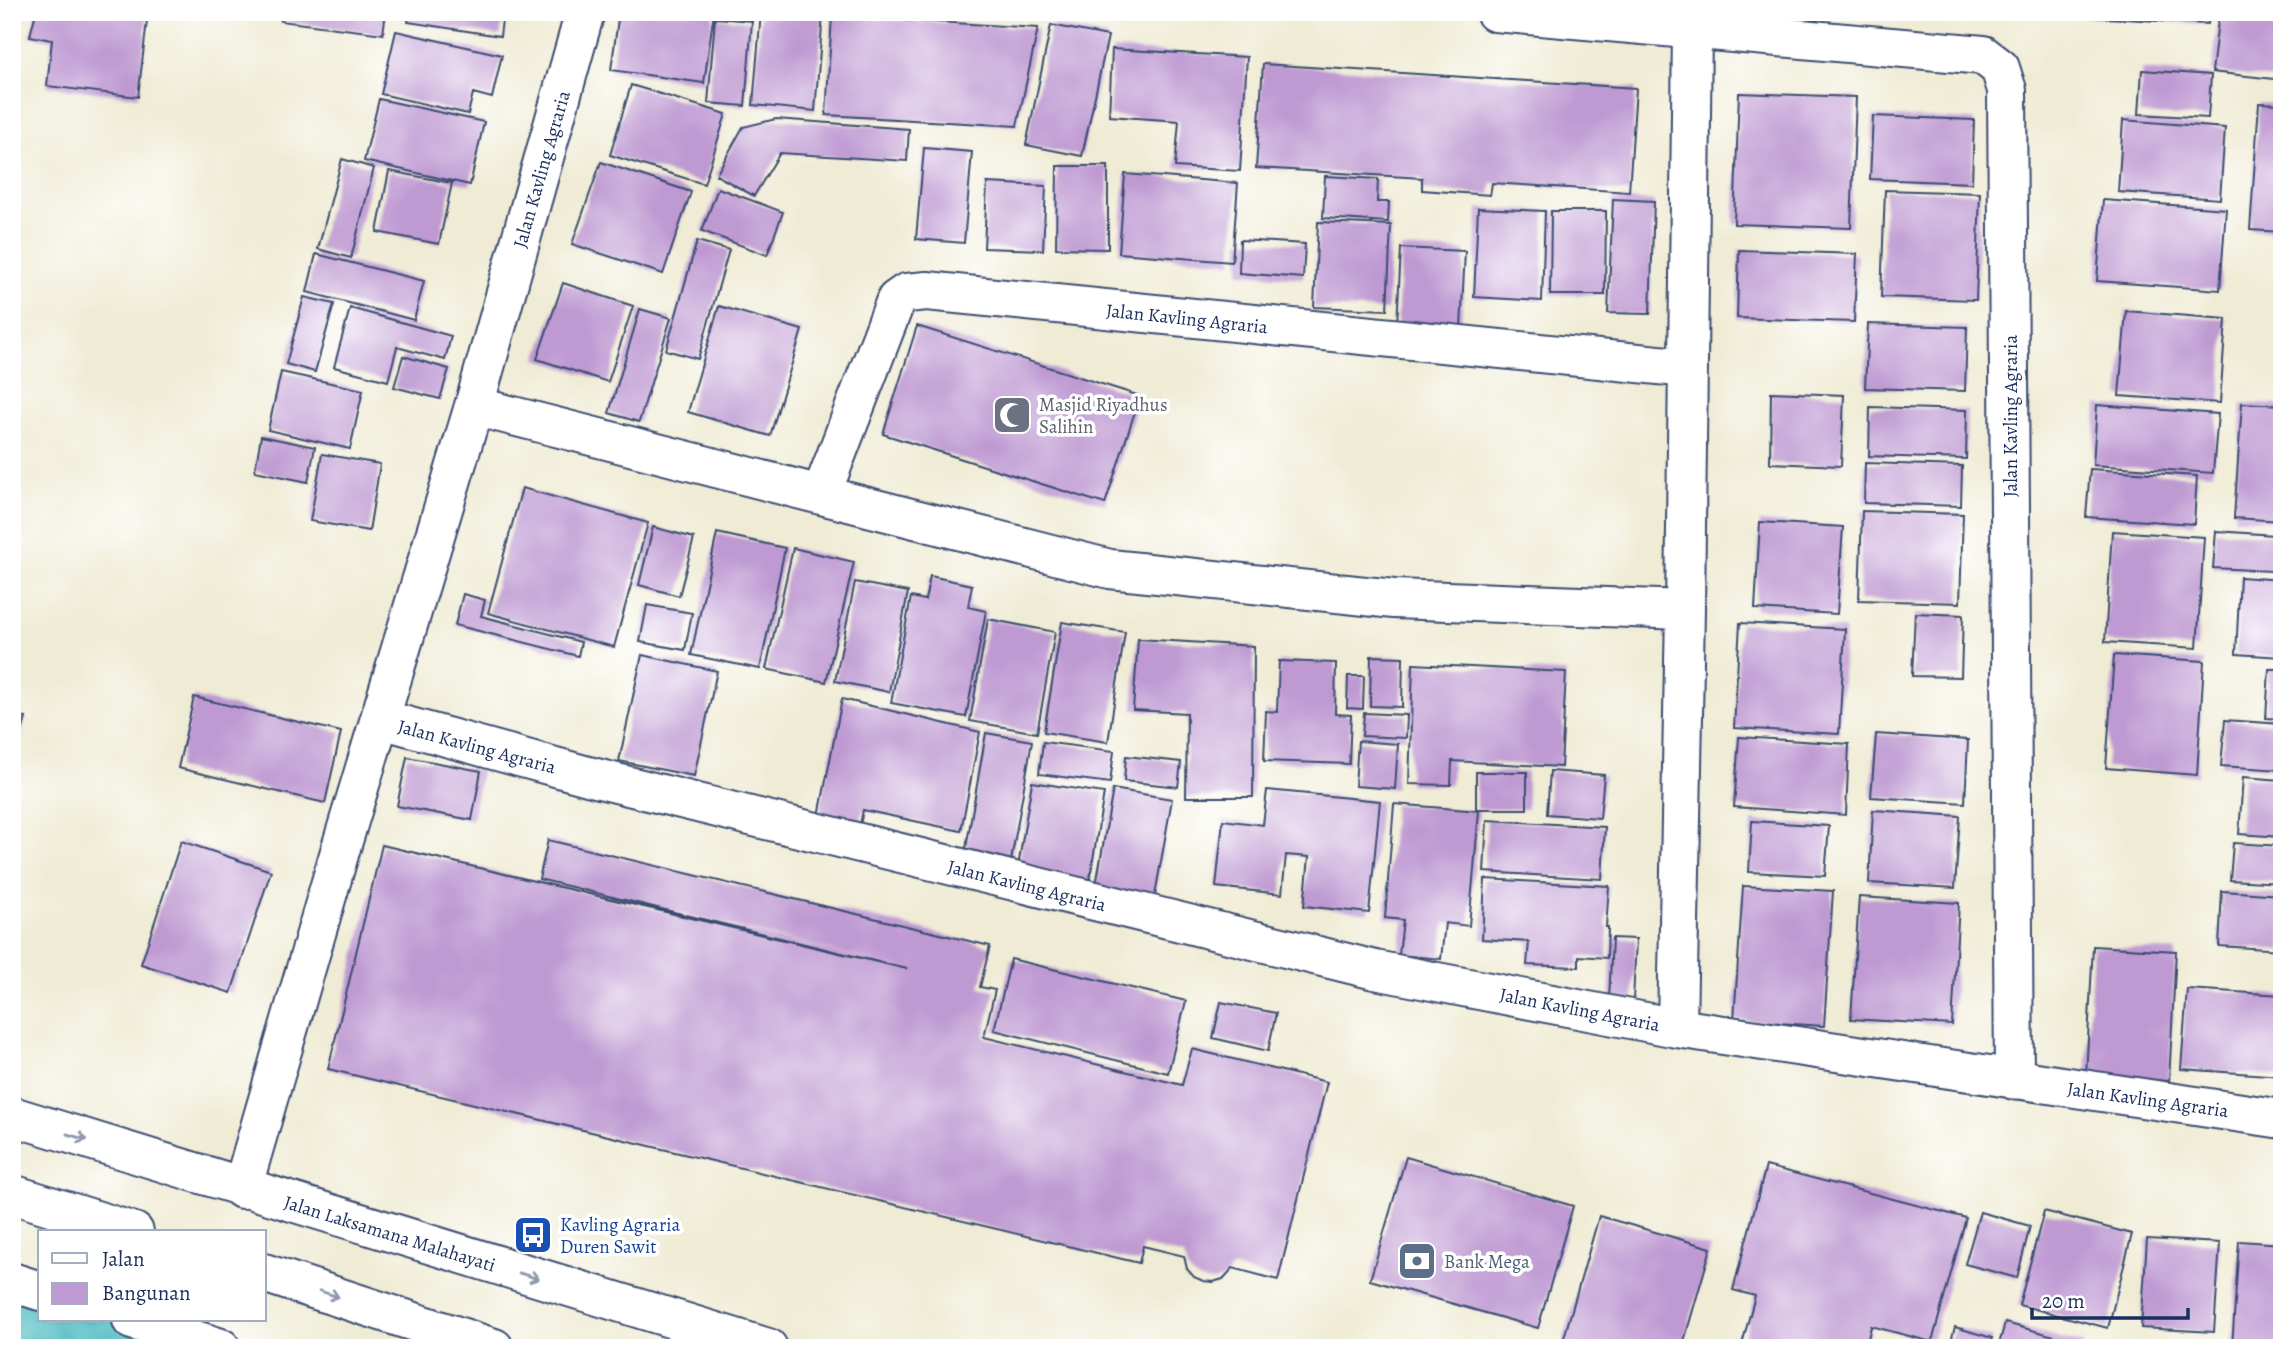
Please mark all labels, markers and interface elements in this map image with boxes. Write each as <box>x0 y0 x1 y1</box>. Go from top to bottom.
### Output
street label: Jalan Kavling Agraria <box>507 87 577 251</box>
street label: Jalan Kavling Agraria <box>1105 298 1269 340</box>
street label: Jalan Kavling Agraria <box>1998 335 2024 497</box>
place label: Masjid Riyadhus Salihin <box>1039 392 1168 440</box>
mosque icon: Masjid Riyadhus Salihin <box>991 394 1033 436</box>
street label: Jalan Kavling Agraria <box>395 713 559 781</box>
street label: Jalan Kavling Agraria <box>945 854 1109 918</box>
street label: Jalan Kavling Agraria <box>1498 982 1662 1038</box>
street label: Jalan Kavling Agraria <box>2066 1076 2230 1124</box>
one-way arrow <box>66 1132 88 1144</box>
street label: Jalan Laksamana Malahayati <box>281 1189 499 1279</box>
place label: Kavling Agraria Duren Sawit <box>560 1212 681 1260</box>
bus stop icon: Kavling Agraria Duren Sawit <box>512 1214 554 1256</box>
legend <box>38 1230 266 1322</box>
bank icon: Bank Mega <box>1396 1240 1438 1282</box>
text: Jalan <box>102 1245 144 1273</box>
place label: Bank Mega <box>1444 1249 1530 1275</box>
one-way arrow <box>518 1270 540 1283</box>
scale bar <box>2032 1276 2187 1320</box>
text: Bangunan <box>102 1279 191 1307</box>
text: 20 m <box>2042 1287 2085 1315</box>
one-way arrow <box>318 1288 340 1301</box>

